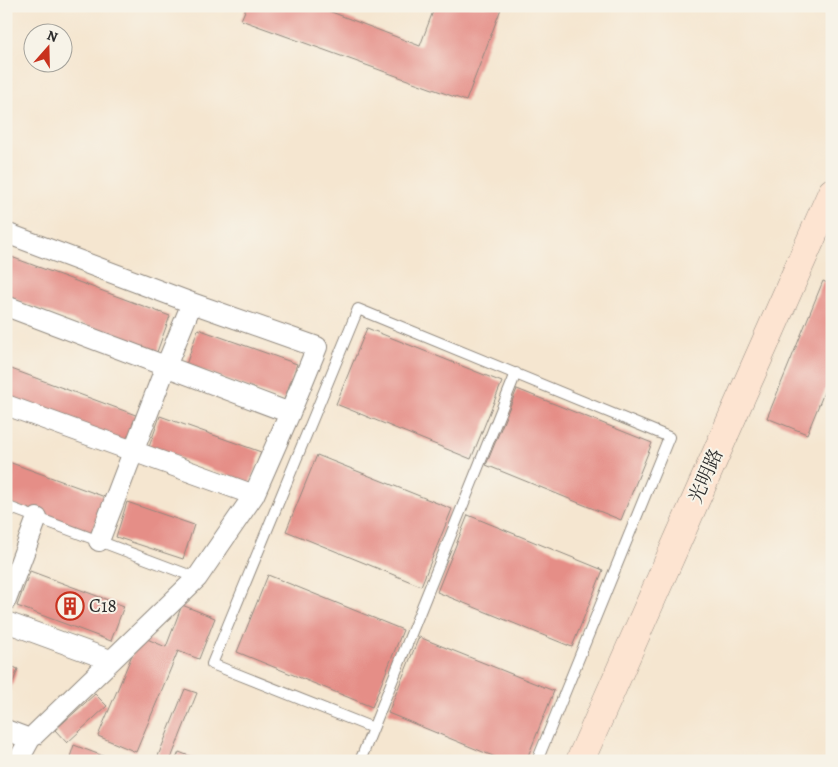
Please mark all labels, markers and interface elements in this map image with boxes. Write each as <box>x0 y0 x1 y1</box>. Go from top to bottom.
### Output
north arrow <box>22 22 72 72</box>
text: N <box>44 26 60 47</box>
street label: 光明路 <box>683 445 729 507</box>
building icon: C18 <box>55 591 85 621</box>
place label: C18 <box>89 593 117 619</box>

